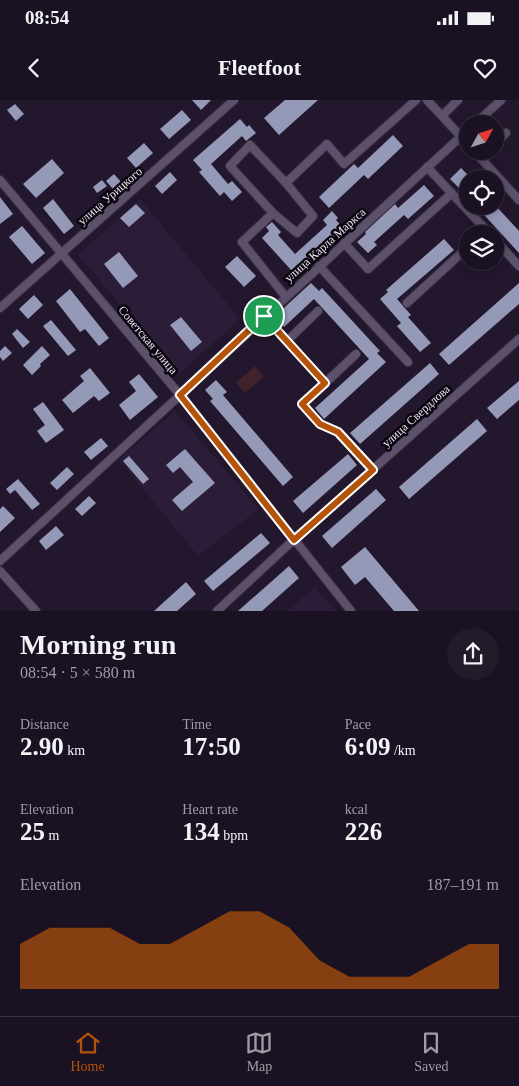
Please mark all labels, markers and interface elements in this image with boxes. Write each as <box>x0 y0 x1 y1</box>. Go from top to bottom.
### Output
text: 08:54 <box>25 7 69 28</box>
icon: back <box>20 54 48 82</box>
icon: heart <box>471 54 499 82</box>
text: Fleetfoot <box>218 55 301 80</box>
north arrow <box>459 115 504 160</box>
map controls <box>459 115 504 270</box>
street label: улица Урицкого <box>75 164 145 228</box>
button: locate <box>459 170 504 215</box>
street label: улица Карла Маркса <box>282 204 369 285</box>
button: layers <box>459 225 504 270</box>
pin <box>243 295 285 337</box>
icon: arrive <box>250 302 278 330</box>
street label: Советская улица <box>115 303 181 377</box>
street label: улица Свердлова <box>379 381 453 450</box>
button: share <box>447 628 499 680</box>
text: Morning run <box>20 629 176 660</box>
text: 08:54 · 5 × 580 m <box>20 664 135 681</box>
text: Distance <box>20 717 69 732</box>
text: Time <box>182 717 211 732</box>
text: Pace <box>345 717 371 732</box>
text: 2.90 <box>20 733 64 760</box>
text: 17:50 <box>182 733 241 760</box>
text: 6:09 <box>345 733 390 760</box>
text: km <box>64 743 85 758</box>
text: /km <box>390 743 416 758</box>
text: Elevation <box>20 802 74 817</box>
text: Heart rate <box>182 802 238 817</box>
text: kcal <box>345 802 368 817</box>
text: 25 <box>20 818 45 845</box>
text: 134 <box>182 818 220 845</box>
text: 226 <box>345 818 382 845</box>
text: m <box>45 828 59 843</box>
text: bpm <box>220 828 248 843</box>
text: Elevation <box>20 876 81 893</box>
text: 187–191 m <box>427 876 499 893</box>
tab: Home <box>70 1029 105 1075</box>
tab: Map <box>245 1029 273 1075</box>
tab: Saved <box>414 1029 449 1075</box>

